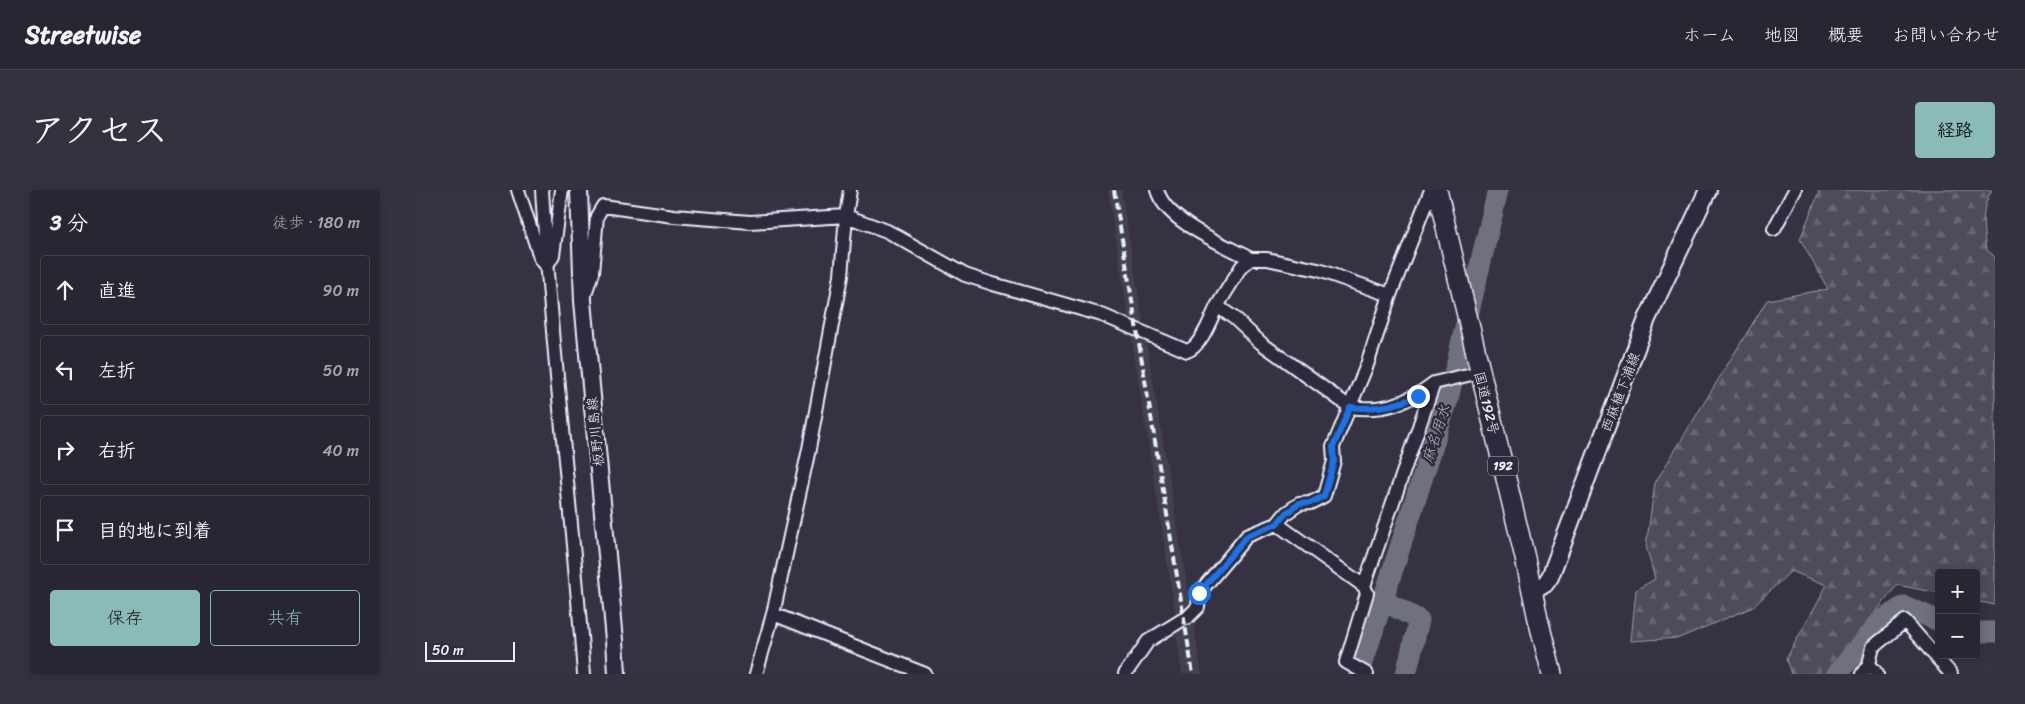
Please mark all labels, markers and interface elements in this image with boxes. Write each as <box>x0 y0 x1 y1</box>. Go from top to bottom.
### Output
text: Streetwise <box>25 14 141 56</box>
text: ホーム <box>1683 19 1736 51</box>
text: 地図 <box>1764 19 1800 51</box>
text: 概要 <box>1828 19 1864 51</box>
text: お問い合わせ <box>1892 19 2000 51</box>
text: アクセス <box>30 99 168 161</box>
button: 経路 <box>1915 102 1995 158</box>
text: 3 分 <box>50 204 88 242</box>
text: 徒歩 · 180 m <box>272 208 360 237</box>
text: 直進 <box>98 274 136 307</box>
icon: ahead <box>51 276 79 304</box>
text: 90 m <box>323 276 359 305</box>
street label: 西麻植下浦線 <box>1594 348 1647 436</box>
text: 左折 <box>98 354 136 387</box>
icon: left <box>51 356 79 384</box>
text: 50 m <box>323 356 359 385</box>
street label: 国道192号 <box>1467 369 1506 438</box>
route end <box>1407 385 1430 408</box>
street label: 板野川島線 <box>579 396 612 468</box>
water label: 麻名用水 <box>1414 401 1458 467</box>
text: 右折 <box>98 434 136 467</box>
icon: right <box>51 436 79 464</box>
text: 40 m <box>322 436 359 465</box>
road number: 192 <box>1488 456 1518 476</box>
text: 目的地に到着 <box>98 514 212 547</box>
icon: arrive <box>51 516 79 544</box>
map controls <box>1935 569 1980 659</box>
button: + <box>1935 569 1980 614</box>
route start <box>1188 582 1211 605</box>
button: 保存 <box>50 590 200 646</box>
button: 共有 <box>210 590 360 646</box>
button: − <box>1935 614 1980 659</box>
text: 50 m <box>432 638 464 663</box>
scale bar <box>425 639 515 662</box>

